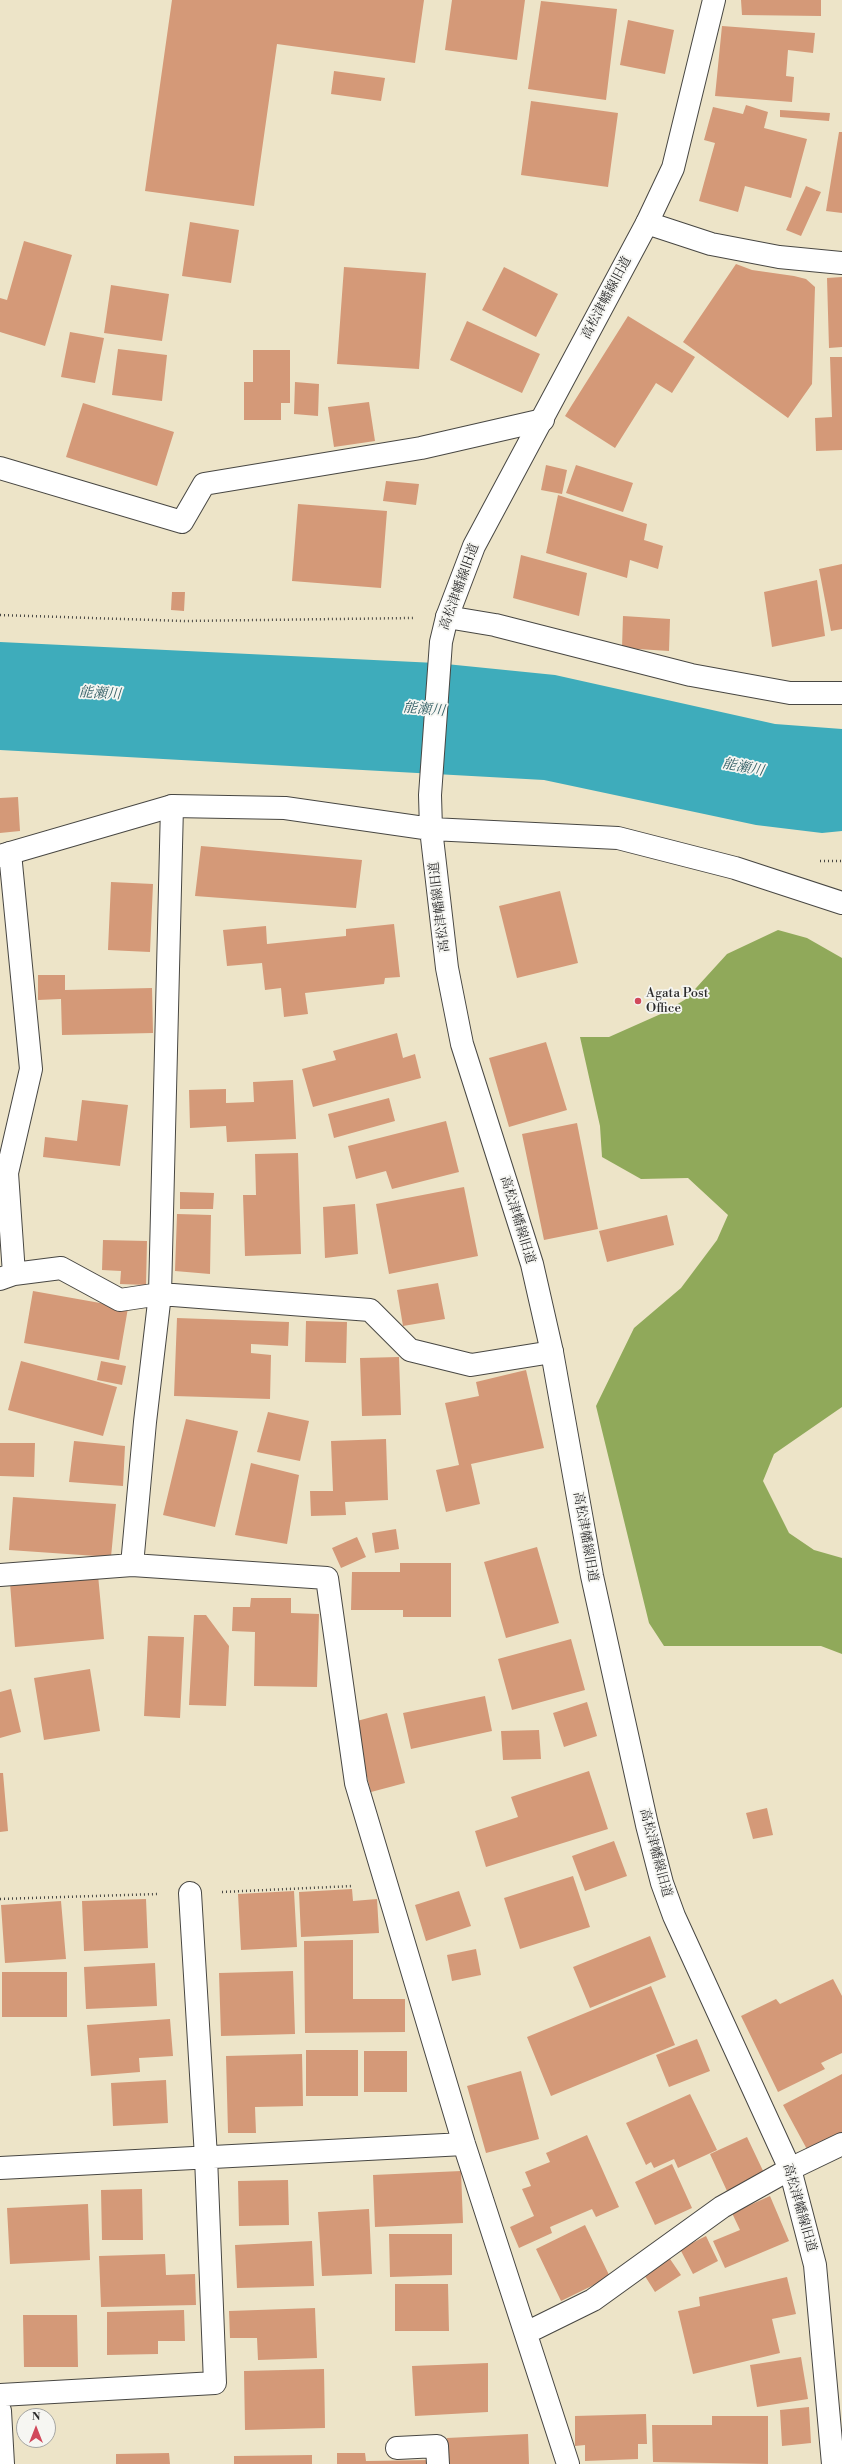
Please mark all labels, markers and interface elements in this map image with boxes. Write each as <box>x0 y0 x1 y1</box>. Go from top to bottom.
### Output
street label: 高松津幡線旧道 <box>579 254 635 342</box>
street label: 高松津幡線旧道 <box>437 542 483 632</box>
water label: 能瀬川 <box>79 685 121 703</box>
water label: 能瀬川 <box>402 700 446 720</box>
water label: 能瀬川 <box>721 756 765 780</box>
street label: 高松津幡線旧道 <box>427 861 453 953</box>
place label: Agata Post Office <box>646 986 708 1017</box>
marker: Agata Post Office <box>633 996 643 1006</box>
street label: 高松津幡線旧道 <box>496 1174 538 1266</box>
street label: 高松津幡線旧道 <box>569 1491 601 1583</box>
street label: 高松津幡線旧道 <box>636 1807 674 1899</box>
street label: 高松津幡線旧道 <box>779 2162 819 2254</box>
north arrow <box>16 2408 56 2448</box>
text: N <box>32 2410 40 2424</box>

